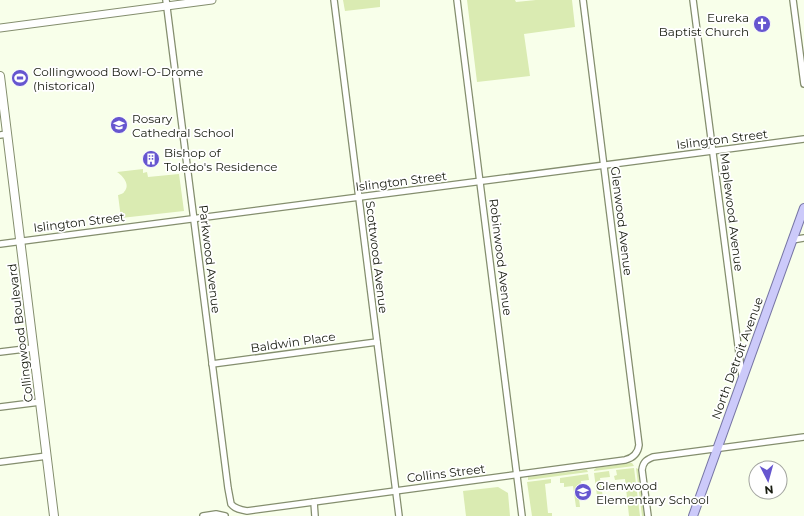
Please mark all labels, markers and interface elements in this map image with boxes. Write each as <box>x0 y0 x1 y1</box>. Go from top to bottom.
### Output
place label: Eureka Baptist Church <box>659 10 749 39</box>
church icon: Eureka Baptist Church <box>752 14 772 34</box>
place label: Collingwood Bowl-O-Drome (historical) <box>33 64 203 93</box>
sports icon: Collingwood Bowl-O-Drome (historical) <box>10 68 30 88</box>
place label: Rosary Cathedral School <box>132 111 234 140</box>
school or university icon: Rosary Cathedral School <box>109 115 129 135</box>
street label: Islington Street <box>675 126 769 152</box>
place label: Bishop of Toledo's Residence <box>164 145 278 174</box>
building icon: Bishop of Toledo's Residence <box>141 149 161 169</box>
street label: Maplewood Avenue <box>717 152 747 272</box>
street label: Glenwood Avenue <box>608 166 636 276</box>
street label: Islington Street <box>354 168 448 194</box>
street label: Robinwood Avenue <box>486 198 516 316</box>
street label: Scottwood Avenue <box>363 200 391 314</box>
street label: Parkwood Avenue <box>196 204 224 314</box>
street label: Islington Street <box>32 209 126 235</box>
street label: Collingwood Boulevard <box>4 263 36 403</box>
street label: North Detroit Avenue <box>708 295 766 421</box>
street label: Baldwin Place <box>250 329 336 355</box>
north arrow <box>748 460 788 500</box>
street label: Collins Street <box>406 461 486 485</box>
place label: Glenwood Elementary School <box>596 478 709 507</box>
school or university icon: Glenwood Elementary School <box>573 482 593 502</box>
text: N <box>764 483 774 497</box>

